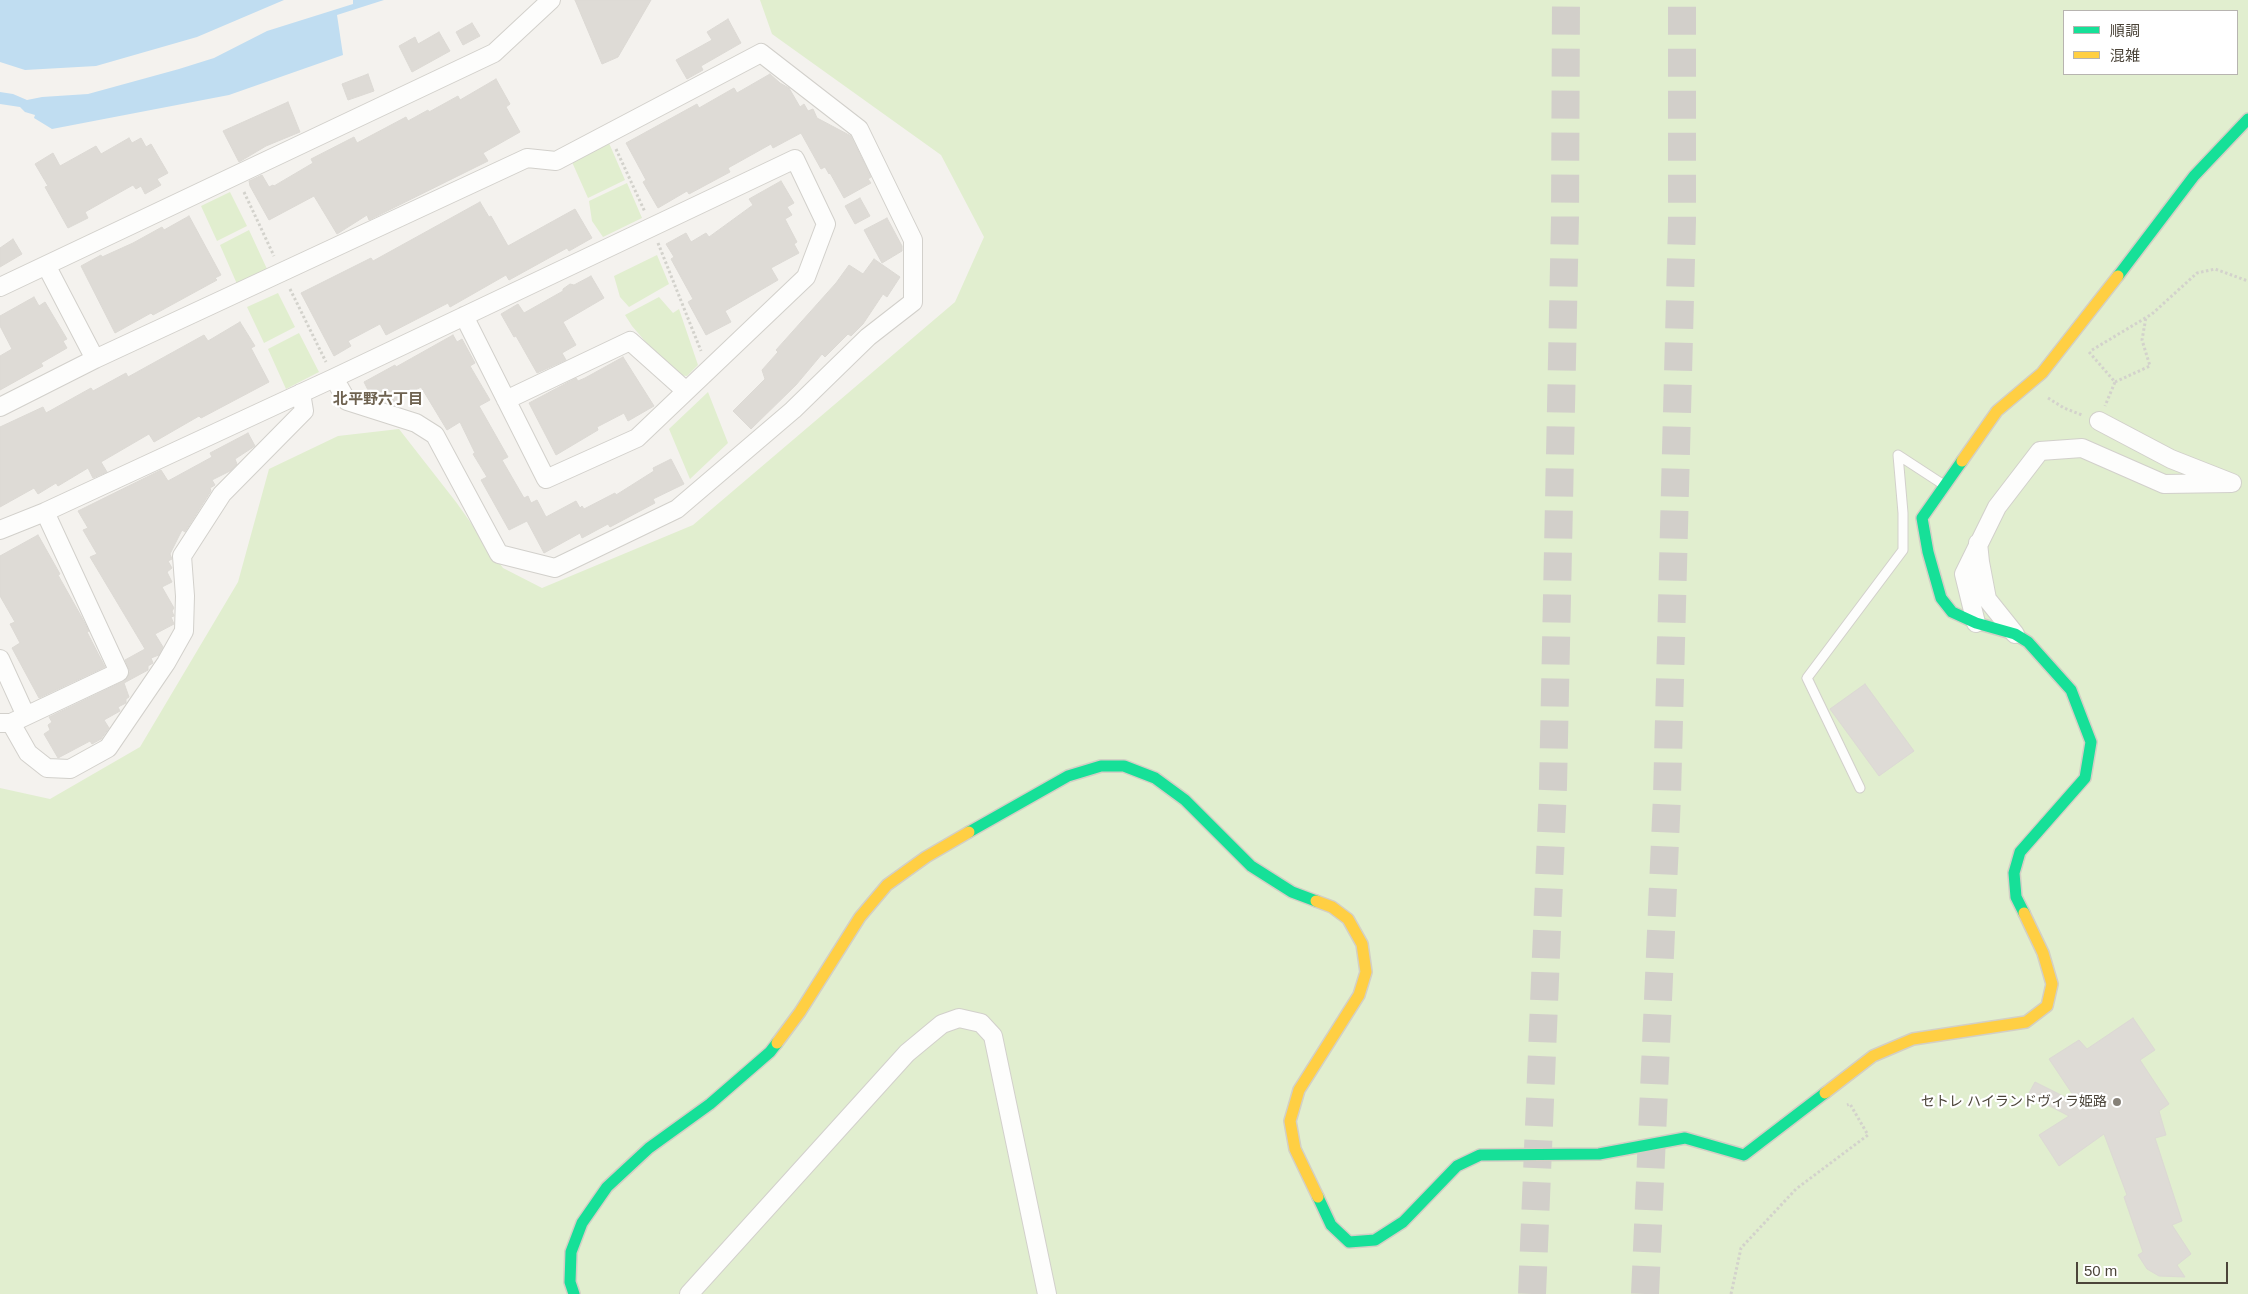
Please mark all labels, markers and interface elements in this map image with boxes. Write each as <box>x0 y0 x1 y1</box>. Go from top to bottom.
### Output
legend <box>2063 10 2238 75</box>
text: 順調 <box>2110 22 2140 39</box>
text: 混雑 <box>2110 47 2140 64</box>
district label: 北平野六丁目 <box>333 391 423 409</box>
place label: セトレ ハイランドヴィラ姫路 <box>1921 1094 2107 1110</box>
marker: セトレ ハイランドヴィラ姫路 <box>2111 1096 2123 1108</box>
scale bar <box>2078 1252 2230 1284</box>
text: 50 m <box>2084 1262 2117 1279</box>

